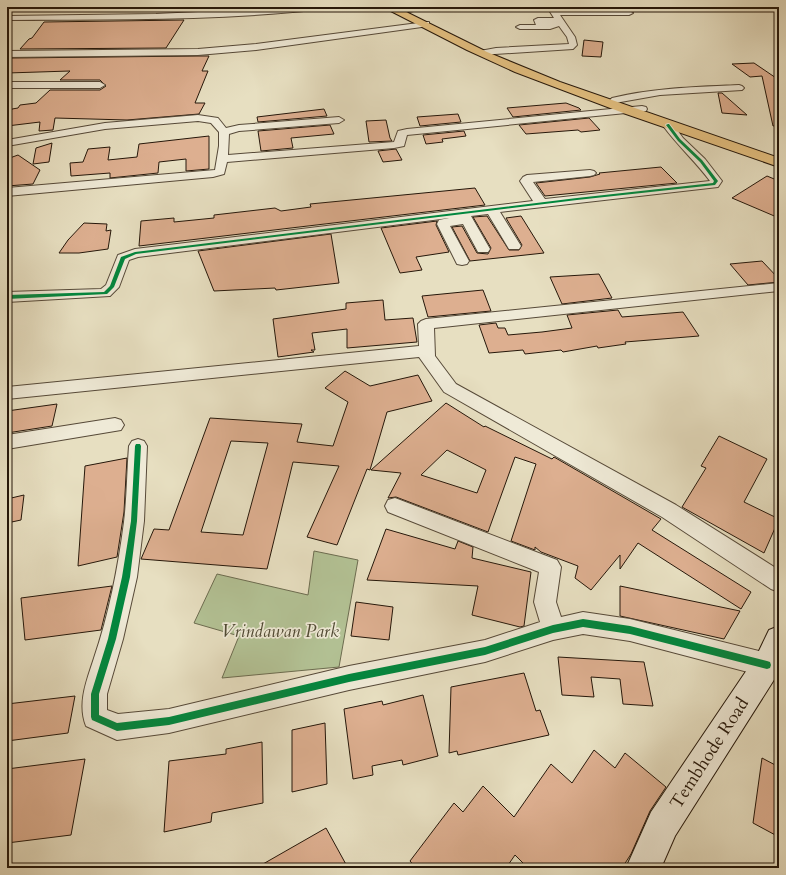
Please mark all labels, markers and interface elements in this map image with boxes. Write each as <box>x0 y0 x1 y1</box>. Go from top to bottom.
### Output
park label: Vrindawan Park <box>221 619 339 644</box>
street label: Tembhode Road <box>664 692 755 814</box>

